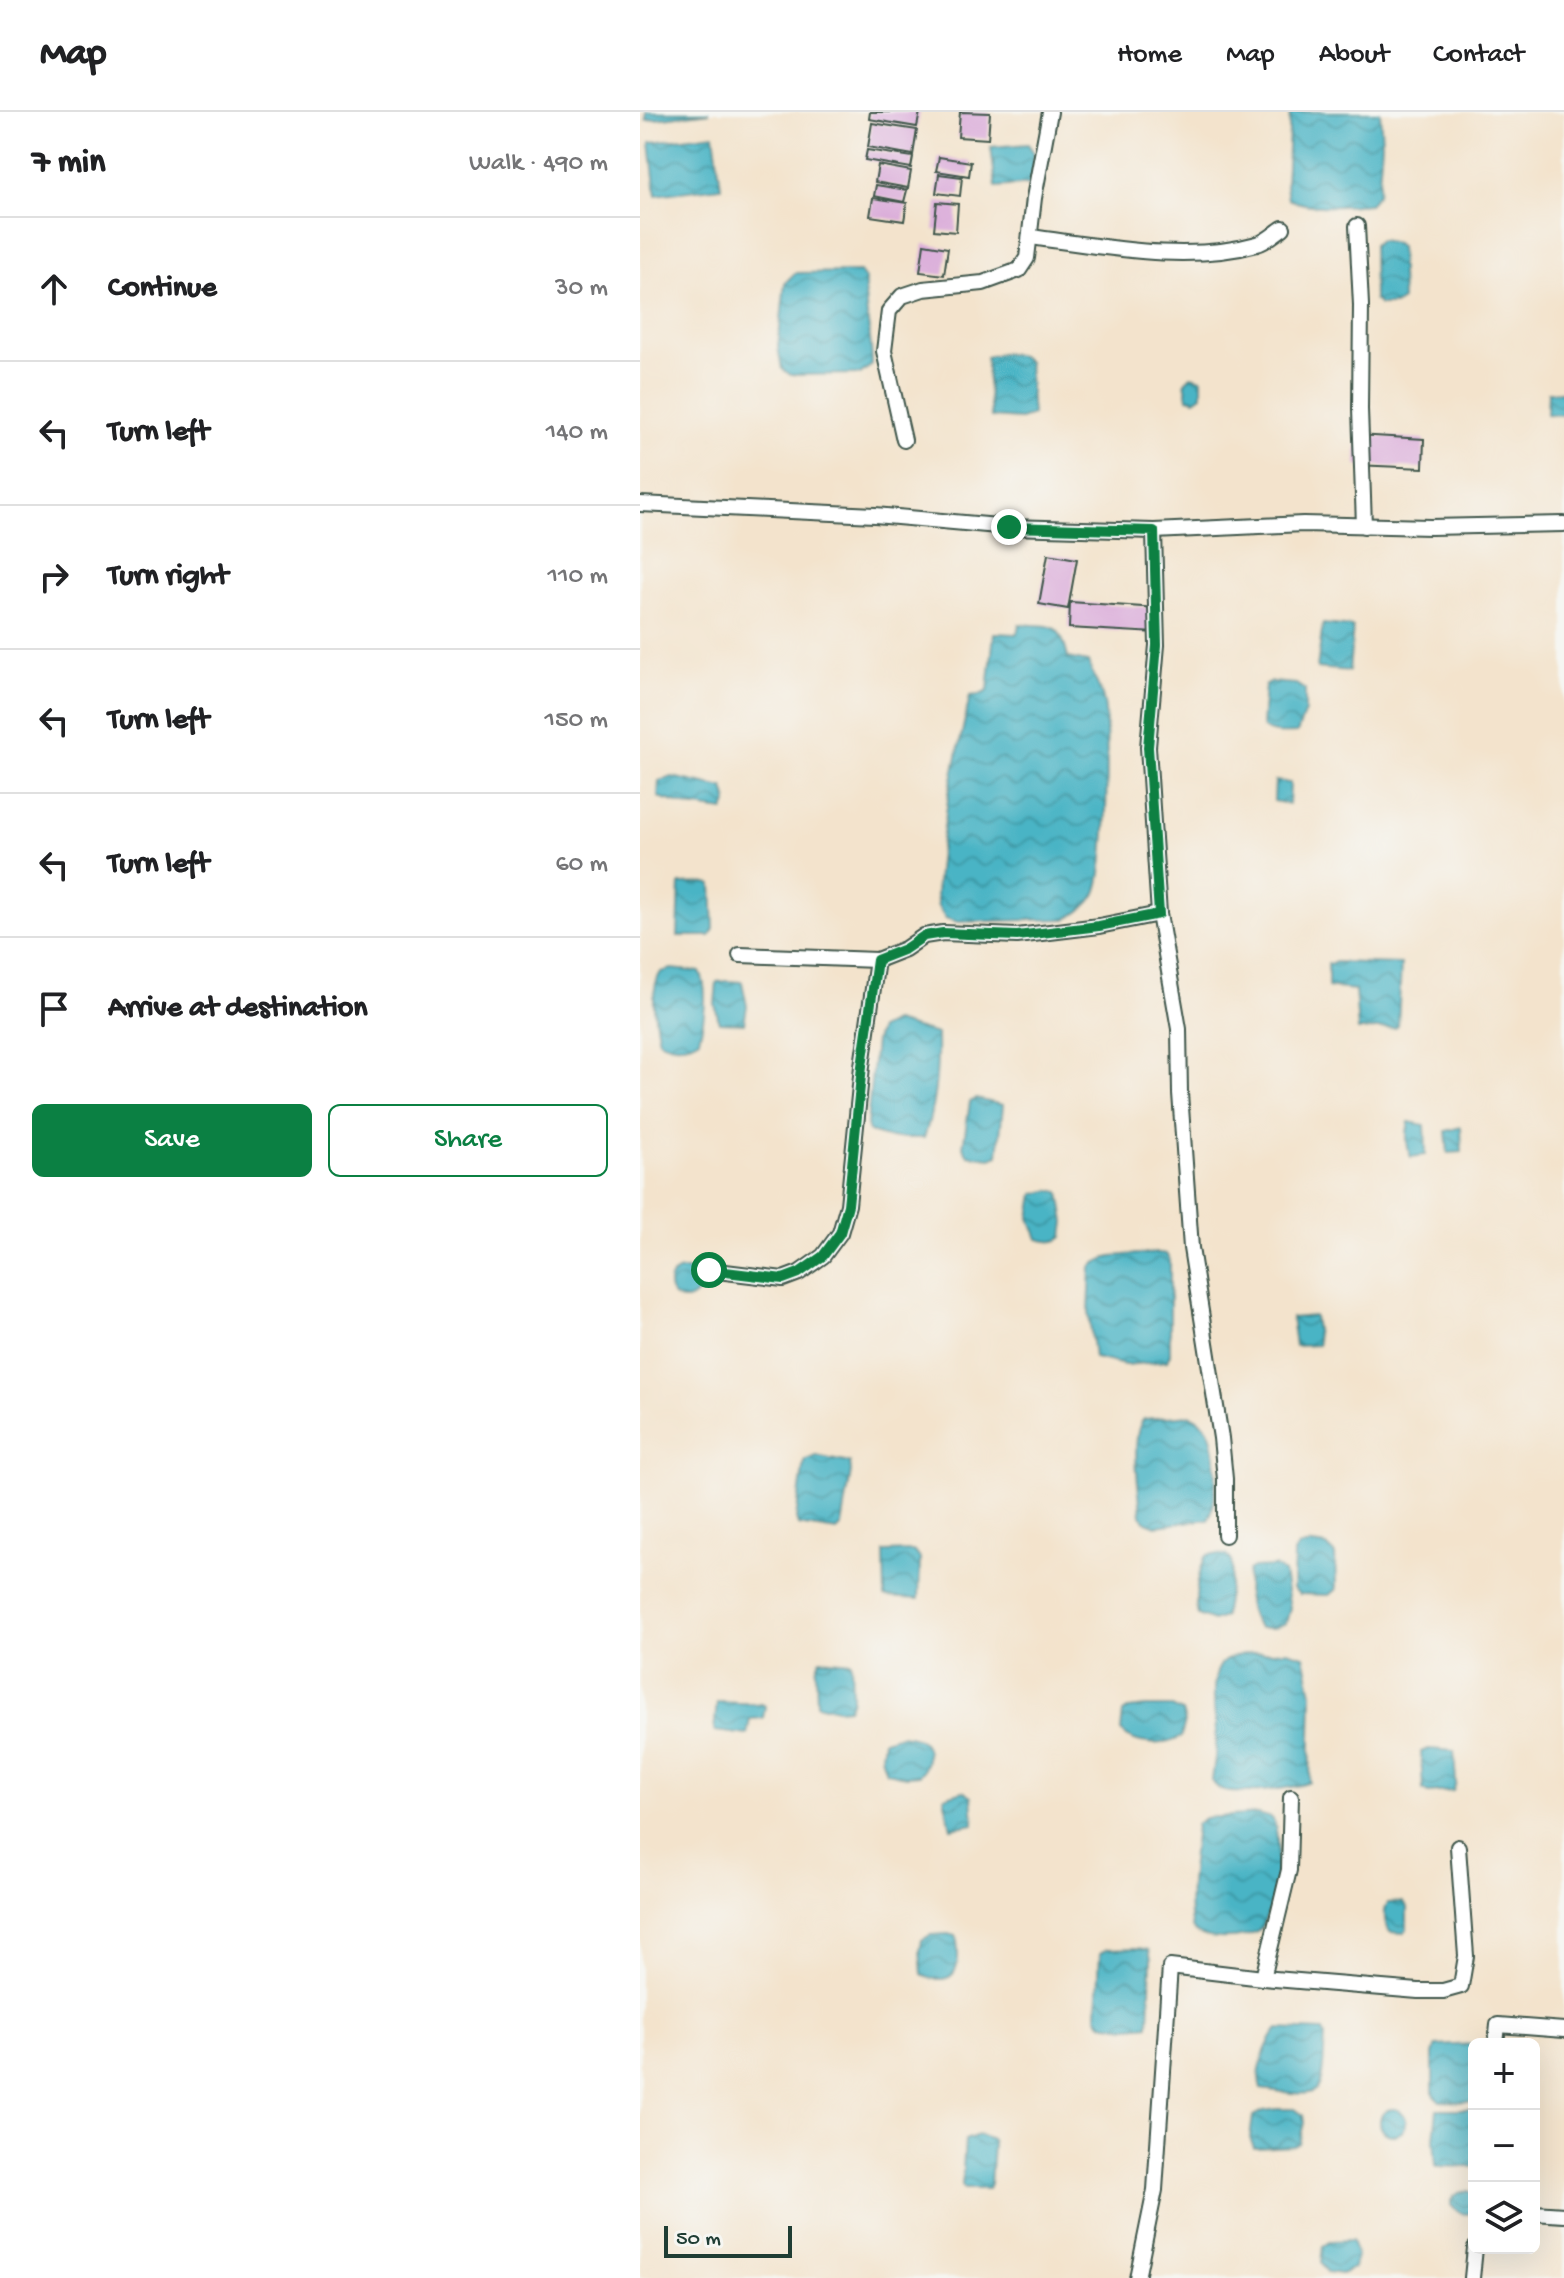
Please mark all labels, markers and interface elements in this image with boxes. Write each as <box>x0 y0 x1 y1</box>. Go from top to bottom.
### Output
text: Map <box>40 33 106 77</box>
text: Home <box>1117 39 1182 72</box>
text: Map <box>1226 39 1275 72</box>
text: About <box>1319 39 1389 72</box>
text: Contact <box>1433 39 1524 72</box>
text: 7 min <box>32 144 105 184</box>
text: Walk · 490 m <box>469 149 608 180</box>
icon: ahead <box>32 267 76 311</box>
text: Continue <box>108 272 217 307</box>
text: 30 m <box>555 274 608 305</box>
icon: left <box>32 411 76 455</box>
text: Turn left <box>108 416 209 451</box>
text: 140 m <box>546 418 608 449</box>
route end <box>991 509 1027 545</box>
icon: right <box>32 555 76 599</box>
text: Turn right <box>108 560 228 595</box>
text: 110 m <box>548 562 608 593</box>
icon: left <box>32 699 76 743</box>
text: Turn left <box>108 704 209 739</box>
text: 150 m <box>544 706 608 737</box>
icon: left <box>32 843 76 887</box>
text: Turn left <box>108 848 209 883</box>
text: 60 m <box>555 850 608 881</box>
icon: arrive <box>32 987 76 1031</box>
text: Arrive at destination <box>108 992 368 1027</box>
button: Save <box>32 1104 312 1177</box>
button: Share <box>328 1104 608 1177</box>
route start <box>691 1252 727 1288</box>
map controls <box>1468 2038 1540 2254</box>
button: + <box>1468 2038 1540 2110</box>
button: − <box>1468 2110 1540 2182</box>
button: layers <box>1468 2182 1540 2254</box>
scale bar <box>664 2222 792 2258</box>
text: 50 m <box>676 2227 721 2253</box>

